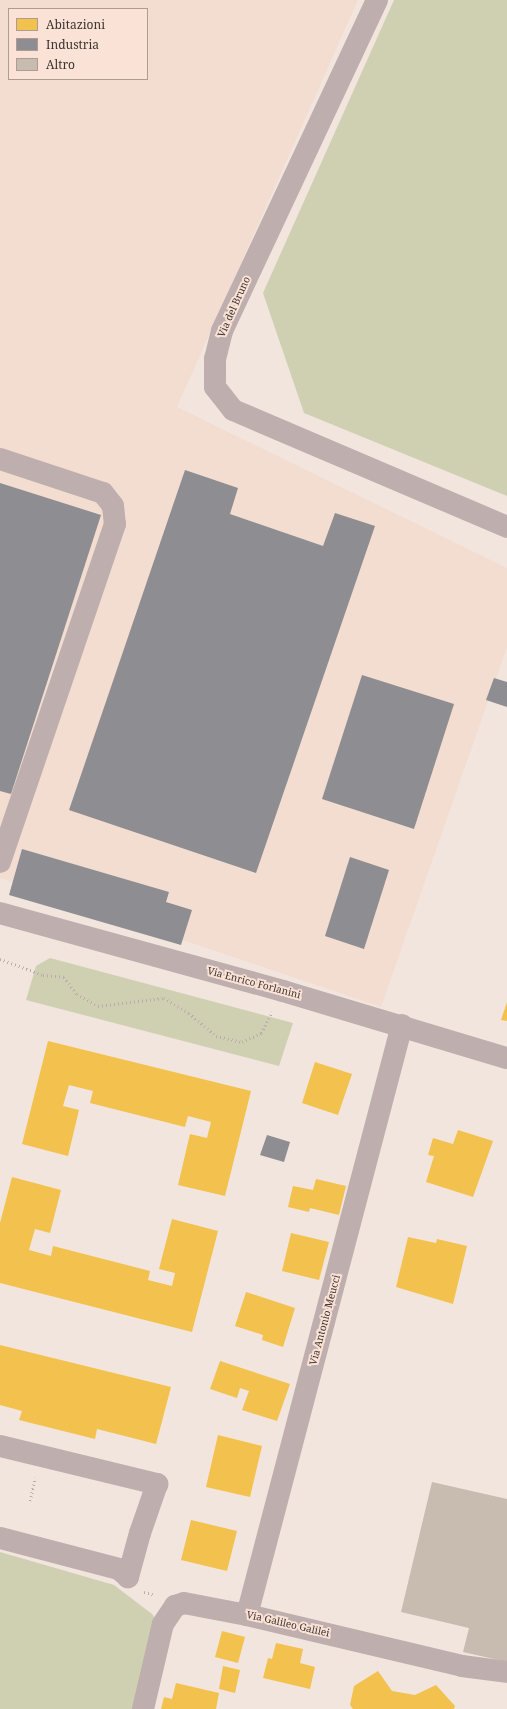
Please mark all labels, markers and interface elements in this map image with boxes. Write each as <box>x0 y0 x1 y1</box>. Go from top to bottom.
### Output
legend <box>8 8 148 80</box>
text: Abitazioni <box>46 16 105 33</box>
text: Industria <box>46 36 99 53</box>
text: Altro <box>46 56 75 73</box>
street label: Via del Bruno <box>215 275 253 339</box>
street label: Via Enrico Forlanini <box>206 965 302 1001</box>
street label: Via Antonio Meucci <box>307 1273 343 1367</box>
street label: Via Galileo Galilei <box>245 1609 331 1639</box>

